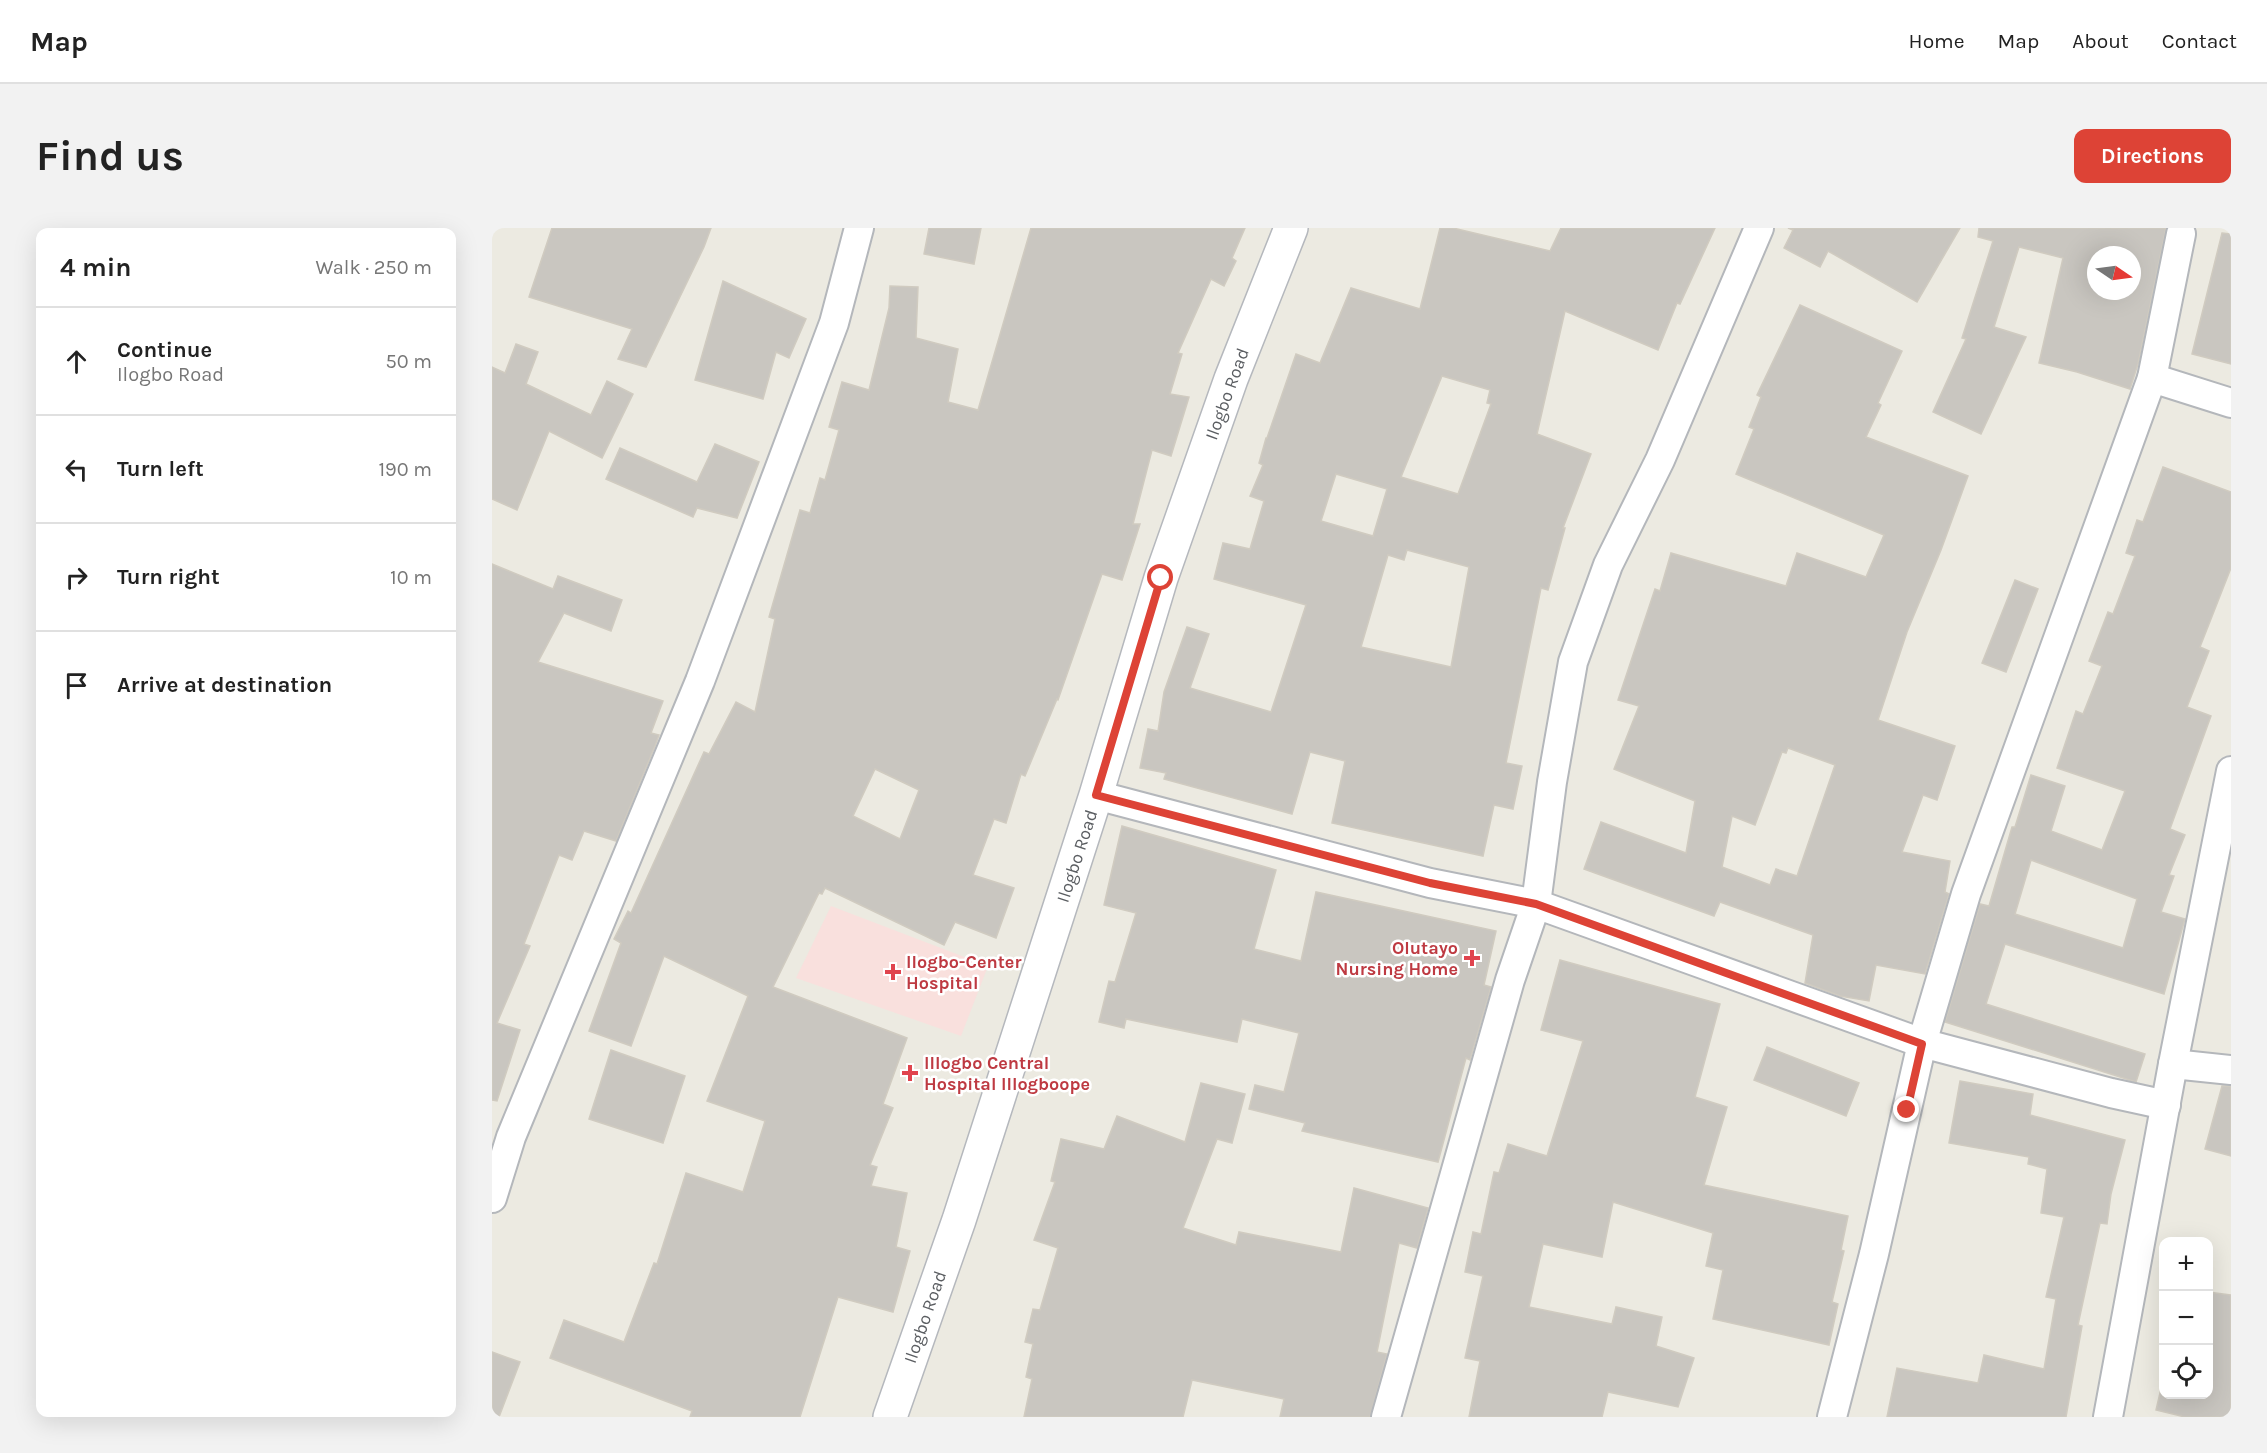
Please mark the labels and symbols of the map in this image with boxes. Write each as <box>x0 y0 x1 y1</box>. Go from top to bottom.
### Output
north arrow <box>2087 246 2141 300</box>
street label: Ilogbo Road <box>1200 345 1254 443</box>
route start <box>1147 564 1173 590</box>
street label: Ilogbo Road <box>1052 807 1102 905</box>
place label: Olutayo Nursing Home <box>1336 937 1458 980</box>
marker: Olutayo Nursing Home <box>1463 949 1481 967</box>
place label: Ilogbo-Center Hospital <box>906 951 1021 994</box>
marker: Ilogbo-Center Hospital <box>884 963 902 981</box>
place label: Illogbo Central Hospital Illogboope <box>924 1052 1090 1095</box>
marker: Illogbo Central Hospital Illogboope <box>901 1064 919 1082</box>
route end <box>1893 1096 1919 1122</box>
street label: Ilogbo Road <box>899 1268 951 1366</box>

